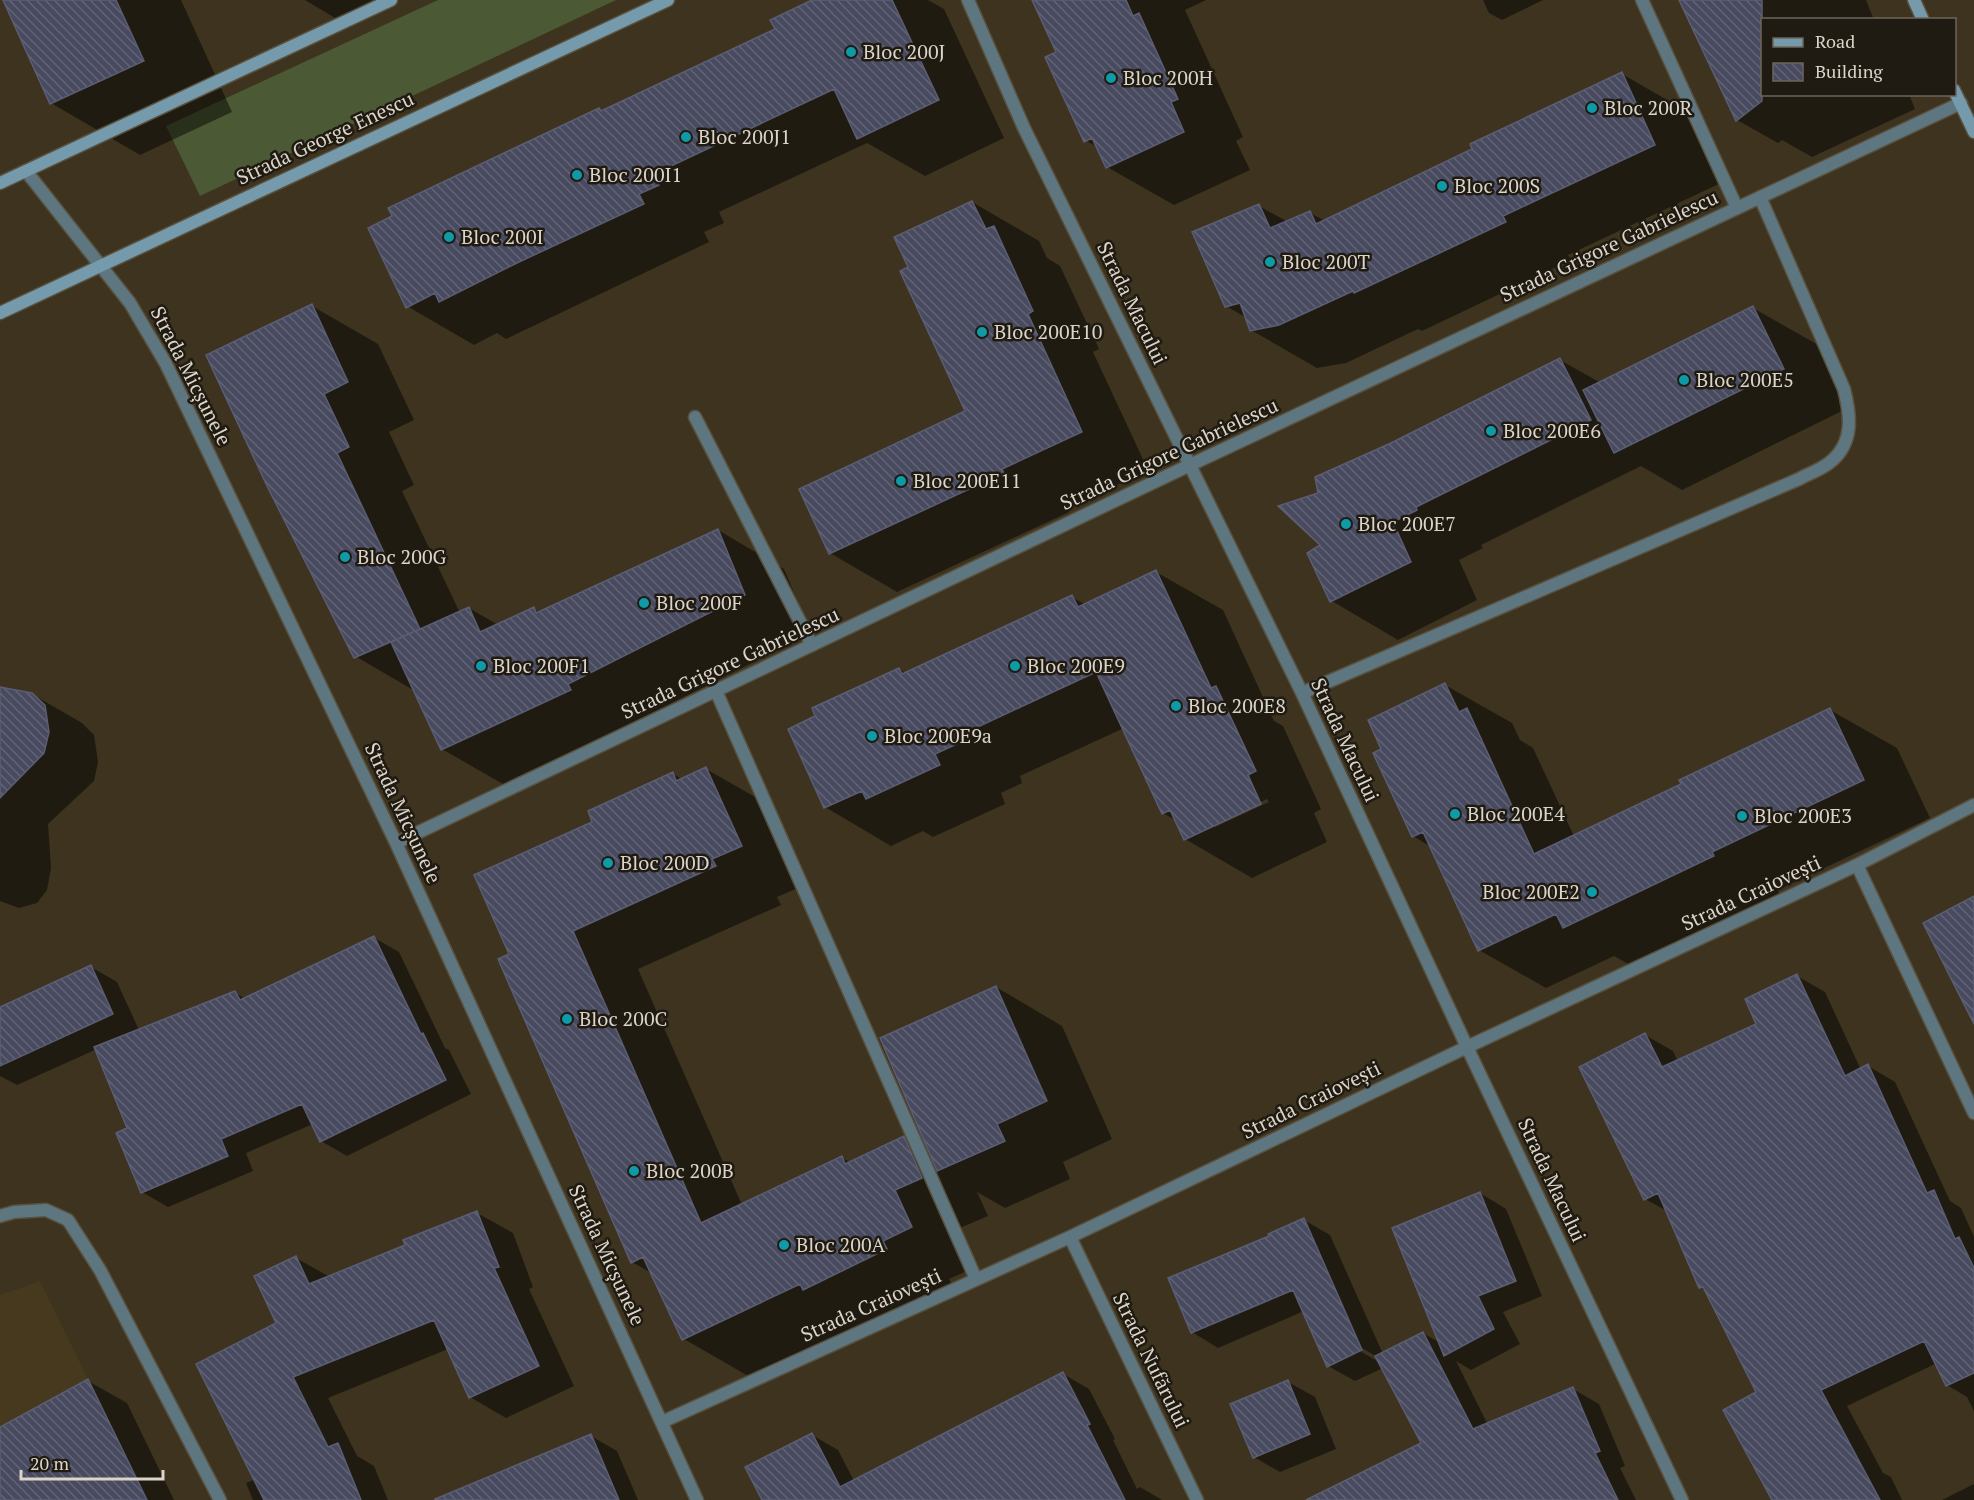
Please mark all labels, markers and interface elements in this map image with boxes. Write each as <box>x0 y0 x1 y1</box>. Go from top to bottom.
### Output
legend <box>1761 18 1956 96</box>
text: Road <box>1815 29 1855 53</box>
place label: Bloc 200J <box>863 38 945 65</box>
marker: Bloc 200J <box>844 45 858 59</box>
text: Building <box>1815 59 1883 83</box>
place label: Bloc 200H <box>1123 64 1213 91</box>
marker: Bloc 200H <box>1104 71 1118 85</box>
street label: Strada George Enescu <box>232 85 418 191</box>
place label: Bloc 200R <box>1604 94 1693 121</box>
marker: Bloc 200R <box>1585 101 1599 115</box>
place label: Bloc 200J1 <box>698 123 791 150</box>
marker: Bloc 200J1 <box>679 130 693 144</box>
place label: Bloc 200I1 <box>589 161 682 188</box>
marker: Bloc 200I1 <box>570 168 584 182</box>
place label: Bloc 200S <box>1454 172 1540 199</box>
marker: Bloc 200S <box>1435 179 1449 193</box>
street label: Strada Grigore Gabrielescu <box>1495 183 1722 308</box>
place label: Bloc 200I <box>461 223 544 250</box>
marker: Bloc 200I <box>442 230 456 244</box>
street label: Strada Macului <box>1091 237 1174 369</box>
place label: Bloc 200T <box>1282 248 1370 275</box>
marker: Bloc 200T <box>1263 255 1277 269</box>
street label: Strada Micșunele <box>145 302 238 450</box>
place label: Bloc 200E10 <box>994 318 1103 345</box>
marker: Bloc 200E10 <box>975 325 989 339</box>
place label: Bloc 200E5 <box>1696 366 1794 393</box>
marker: Bloc 200E5 <box>1677 373 1691 387</box>
street label: Strada Grigore Gabrielescu <box>1055 391 1282 516</box>
place label: Bloc 200E6 <box>1503 417 1601 444</box>
marker: Bloc 200E6 <box>1484 424 1498 438</box>
place label: Bloc 200E11 <box>913 467 1022 494</box>
marker: Bloc 200E11 <box>894 474 908 488</box>
place label: Bloc 200E7 <box>1358 510 1456 537</box>
marker: Bloc 200E7 <box>1339 517 1353 531</box>
place label: Bloc 200G <box>357 543 447 570</box>
marker: Bloc 200G <box>338 550 352 564</box>
place label: Bloc 200F <box>656 589 742 616</box>
marker: Bloc 200F <box>637 596 651 610</box>
street label: Strada Grigore Gabrielescu <box>616 600 843 725</box>
place label: Bloc 200F1 <box>493 652 590 679</box>
place label: Bloc 200E9 <box>1027 652 1125 679</box>
marker: Bloc 200F1 <box>474 659 488 673</box>
marker: Bloc 200E9 <box>1008 659 1022 673</box>
street label: Strada Macului <box>1305 673 1386 806</box>
place label: Bloc 200E8 <box>1188 692 1286 719</box>
marker: Bloc 200E8 <box>1169 699 1183 713</box>
place label: Bloc 200E9a <box>884 722 992 749</box>
marker: Bloc 200E9a <box>865 729 879 743</box>
street label: Strada Micșunele <box>359 738 448 888</box>
place label: Bloc 200E4 <box>1467 800 1565 827</box>
place label: Bloc 200E3 <box>1754 802 1852 829</box>
marker: Bloc 200E4 <box>1448 807 1462 821</box>
marker: Bloc 200E3 <box>1735 809 1749 823</box>
street label: Strada Craiovești <box>1677 848 1825 937</box>
place label: Bloc 200D <box>620 849 710 876</box>
marker: Bloc 200D <box>601 856 615 870</box>
place label: Bloc 200E2 <box>1482 878 1580 905</box>
marker: Bloc 200E2 <box>1585 885 1599 899</box>
place label: Bloc 200C <box>579 1005 667 1032</box>
marker: Bloc 200C <box>560 1012 574 1026</box>
street label: Strada Craiovești <box>1237 1054 1385 1145</box>
street label: Strada Macului <box>1512 1113 1593 1246</box>
place label: Bloc 200B <box>646 1157 734 1184</box>
marker: Bloc 200B <box>627 1164 641 1178</box>
street label: Strada Micșunele <box>563 1180 652 1330</box>
place label: Bloc 200A <box>796 1231 886 1258</box>
marker: Bloc 200A <box>777 1238 791 1252</box>
street label: Strada Craiovești <box>796 1261 945 1348</box>
street label: Strada Nufărului <box>1107 1287 1196 1432</box>
scale bar <box>21 1443 164 1481</box>
text: 20 m <box>30 1451 70 1475</box>

